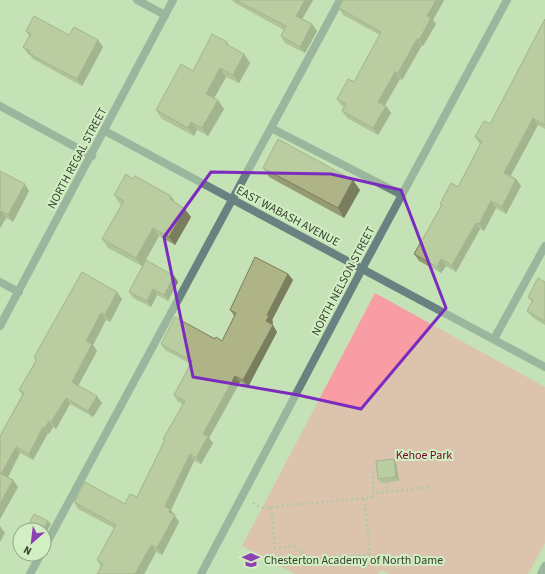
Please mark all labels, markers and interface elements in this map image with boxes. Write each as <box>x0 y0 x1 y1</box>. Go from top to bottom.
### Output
street label: NORTH REGAL STREET <box>43 104 112 212</box>
street label: EAST WABASH AVENUE <box>233 182 342 251</box>
street label: NORTH NELSON STREET <box>307 223 380 339</box>
park label: Kehoe Park <box>396 447 452 464</box>
north arrow <box>12 522 52 562</box>
text: N <box>21 542 34 559</box>
school or university icon: Chesterton Academy of North Dame <box>241 550 261 570</box>
place label: Chesterton Academy of North Dame <box>264 552 443 569</box>

